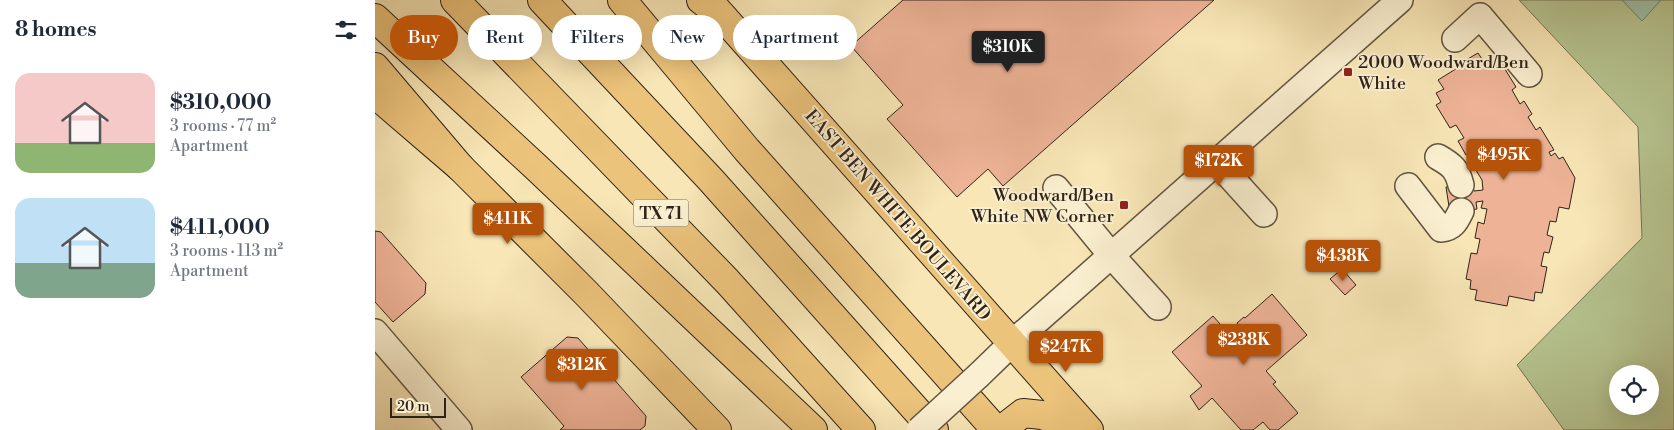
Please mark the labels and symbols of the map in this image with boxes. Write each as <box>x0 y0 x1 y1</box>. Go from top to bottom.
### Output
pin: $310K <box>973 30 1043 73</box>
place label: 2000 Woodward/Ben White <box>1357 51 1529 95</box>
marker: 2000 Woodward/Ben White <box>1342 66 1354 78</box>
street label: EAST BEN WHITE BOULEVARD <box>799 105 996 326</box>
pin: $495K <box>1469 138 1539 181</box>
pin: $172K <box>1184 144 1254 187</box>
place label: Woodward/Ben White NW Corner <box>970 184 1114 228</box>
marker: Woodward/Ben White NW Corner <box>1118 199 1130 211</box>
road number: TX 71 <box>633 200 689 227</box>
pin: $411K <box>473 202 543 245</box>
pin: $438K <box>1308 240 1378 282</box>
pin: $238K <box>1209 324 1279 366</box>
pin: $247K <box>1031 330 1101 373</box>
pin: $312K <box>547 348 617 391</box>
scale bar <box>390 395 446 418</box>

